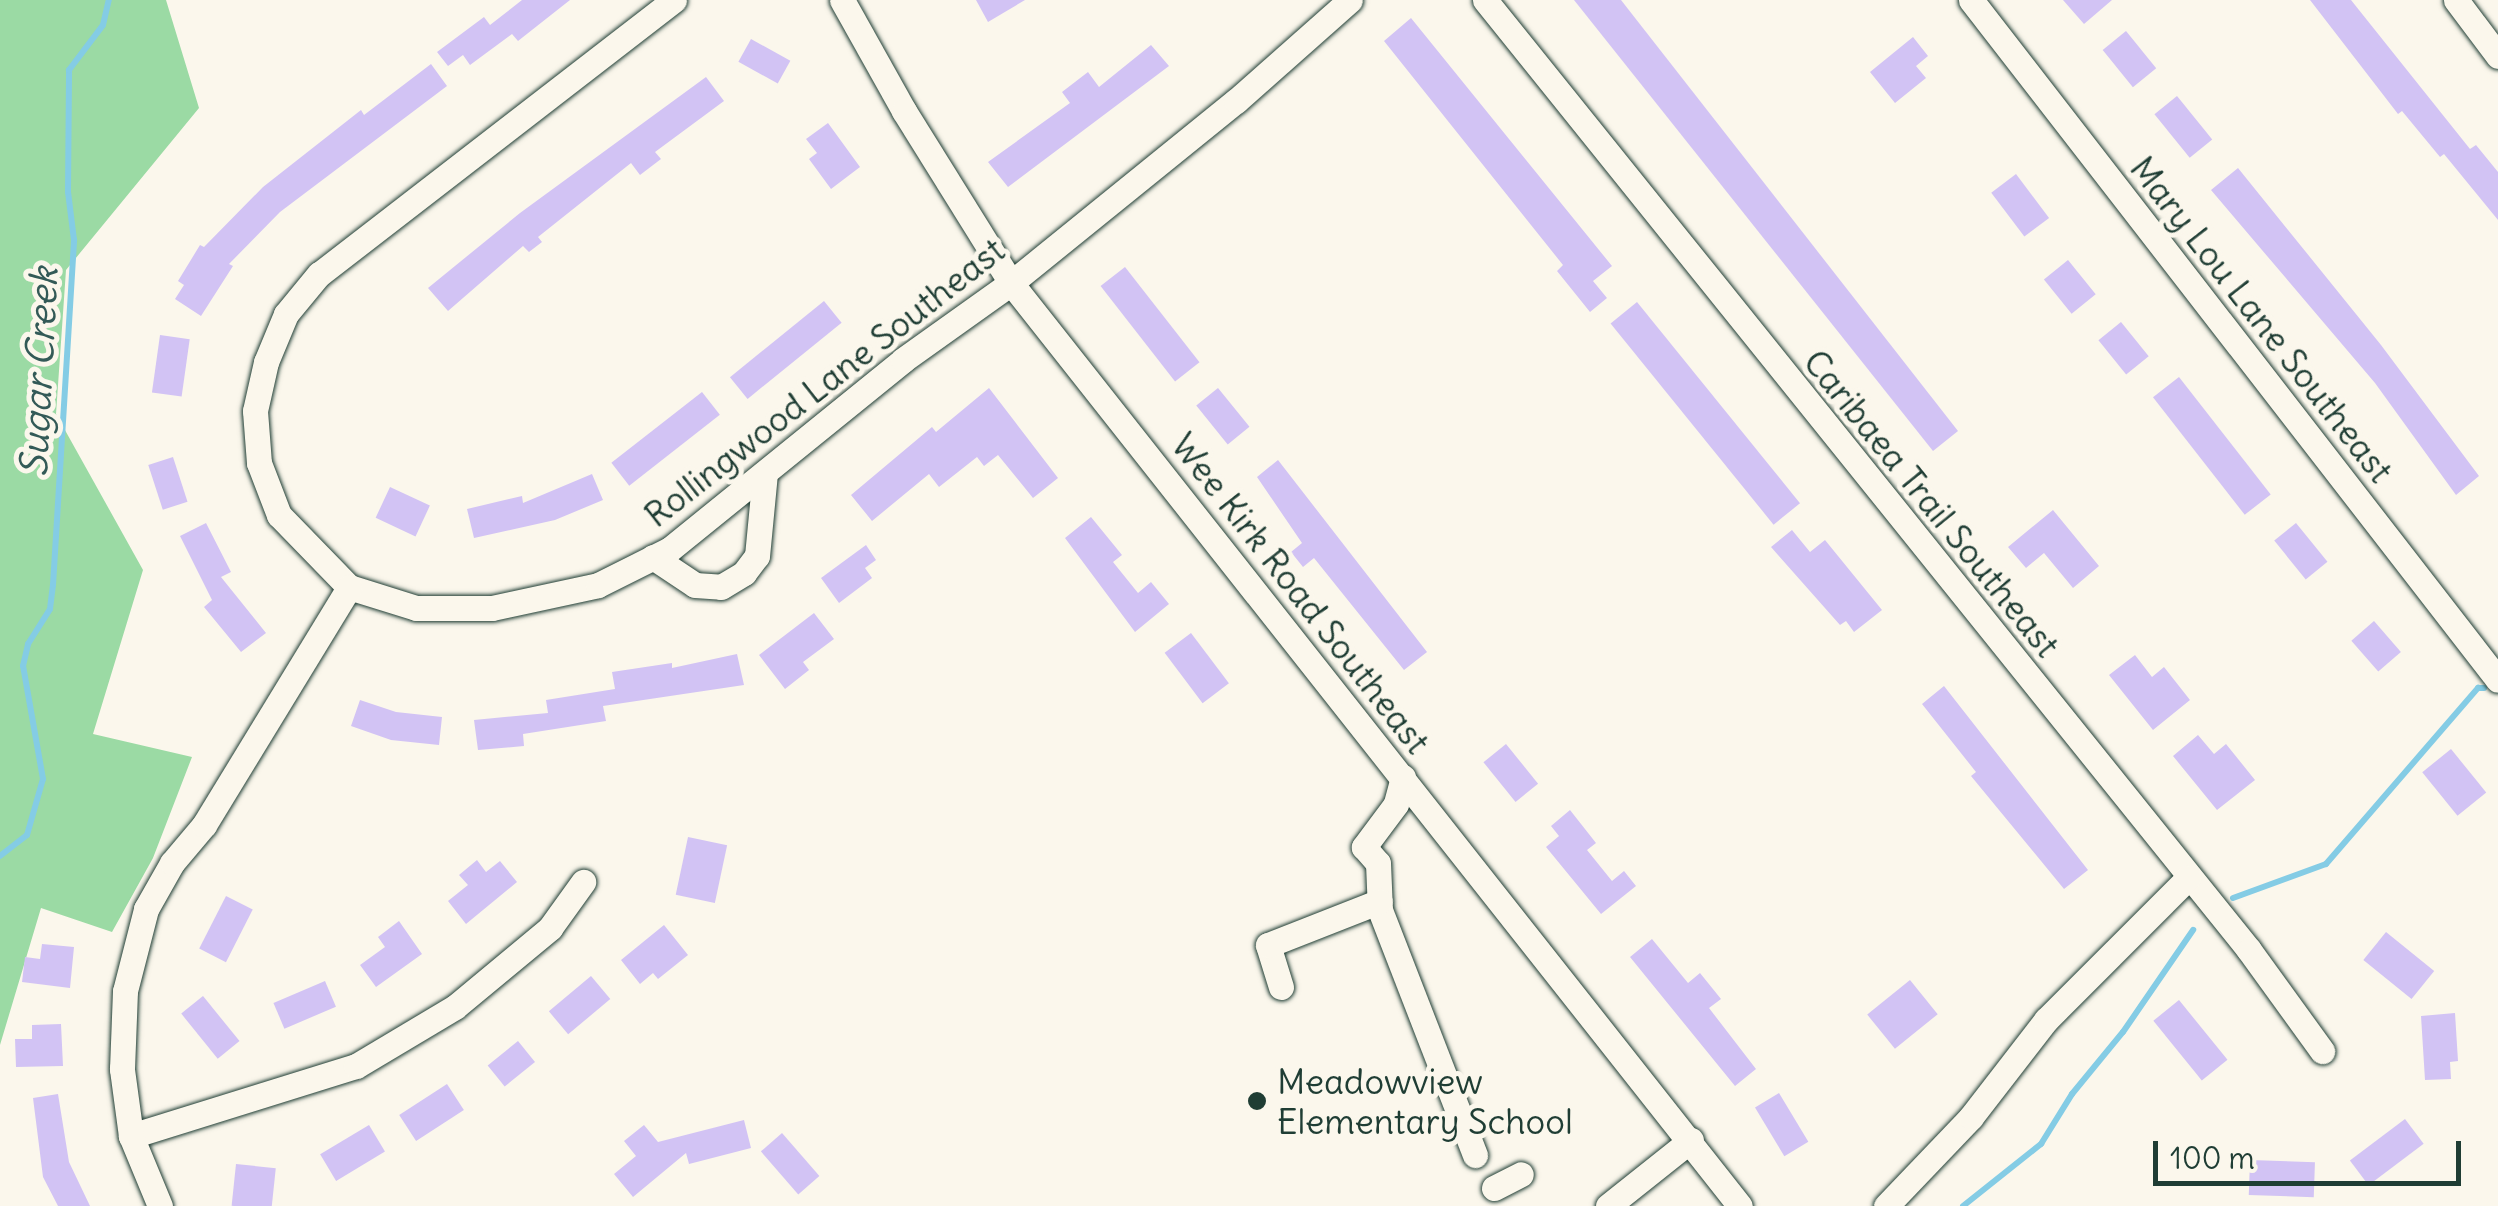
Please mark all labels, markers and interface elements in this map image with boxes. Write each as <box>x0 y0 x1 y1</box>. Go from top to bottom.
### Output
street label: Mary Lou Lane Southeast <box>2122 148 2402 490</box>
street label: Rollingwood Lane Southeast <box>636 228 1012 536</box>
water label: Sugar Creek <box>11 266 67 478</box>
street label: Caribaea Trail Southeast <box>1795 341 2069 665</box>
street label: Wee Kirk Road Southeast <box>1163 424 1439 762</box>
place label: Meadowview Elementary School <box>1277 1060 1573 1142</box>
marker: Meadowview Elementary School <box>1246 1090 1268 1112</box>
scale bar <box>2158 1121 2466 1183</box>
text: 100 m <box>2170 1139 2255 1177</box>

